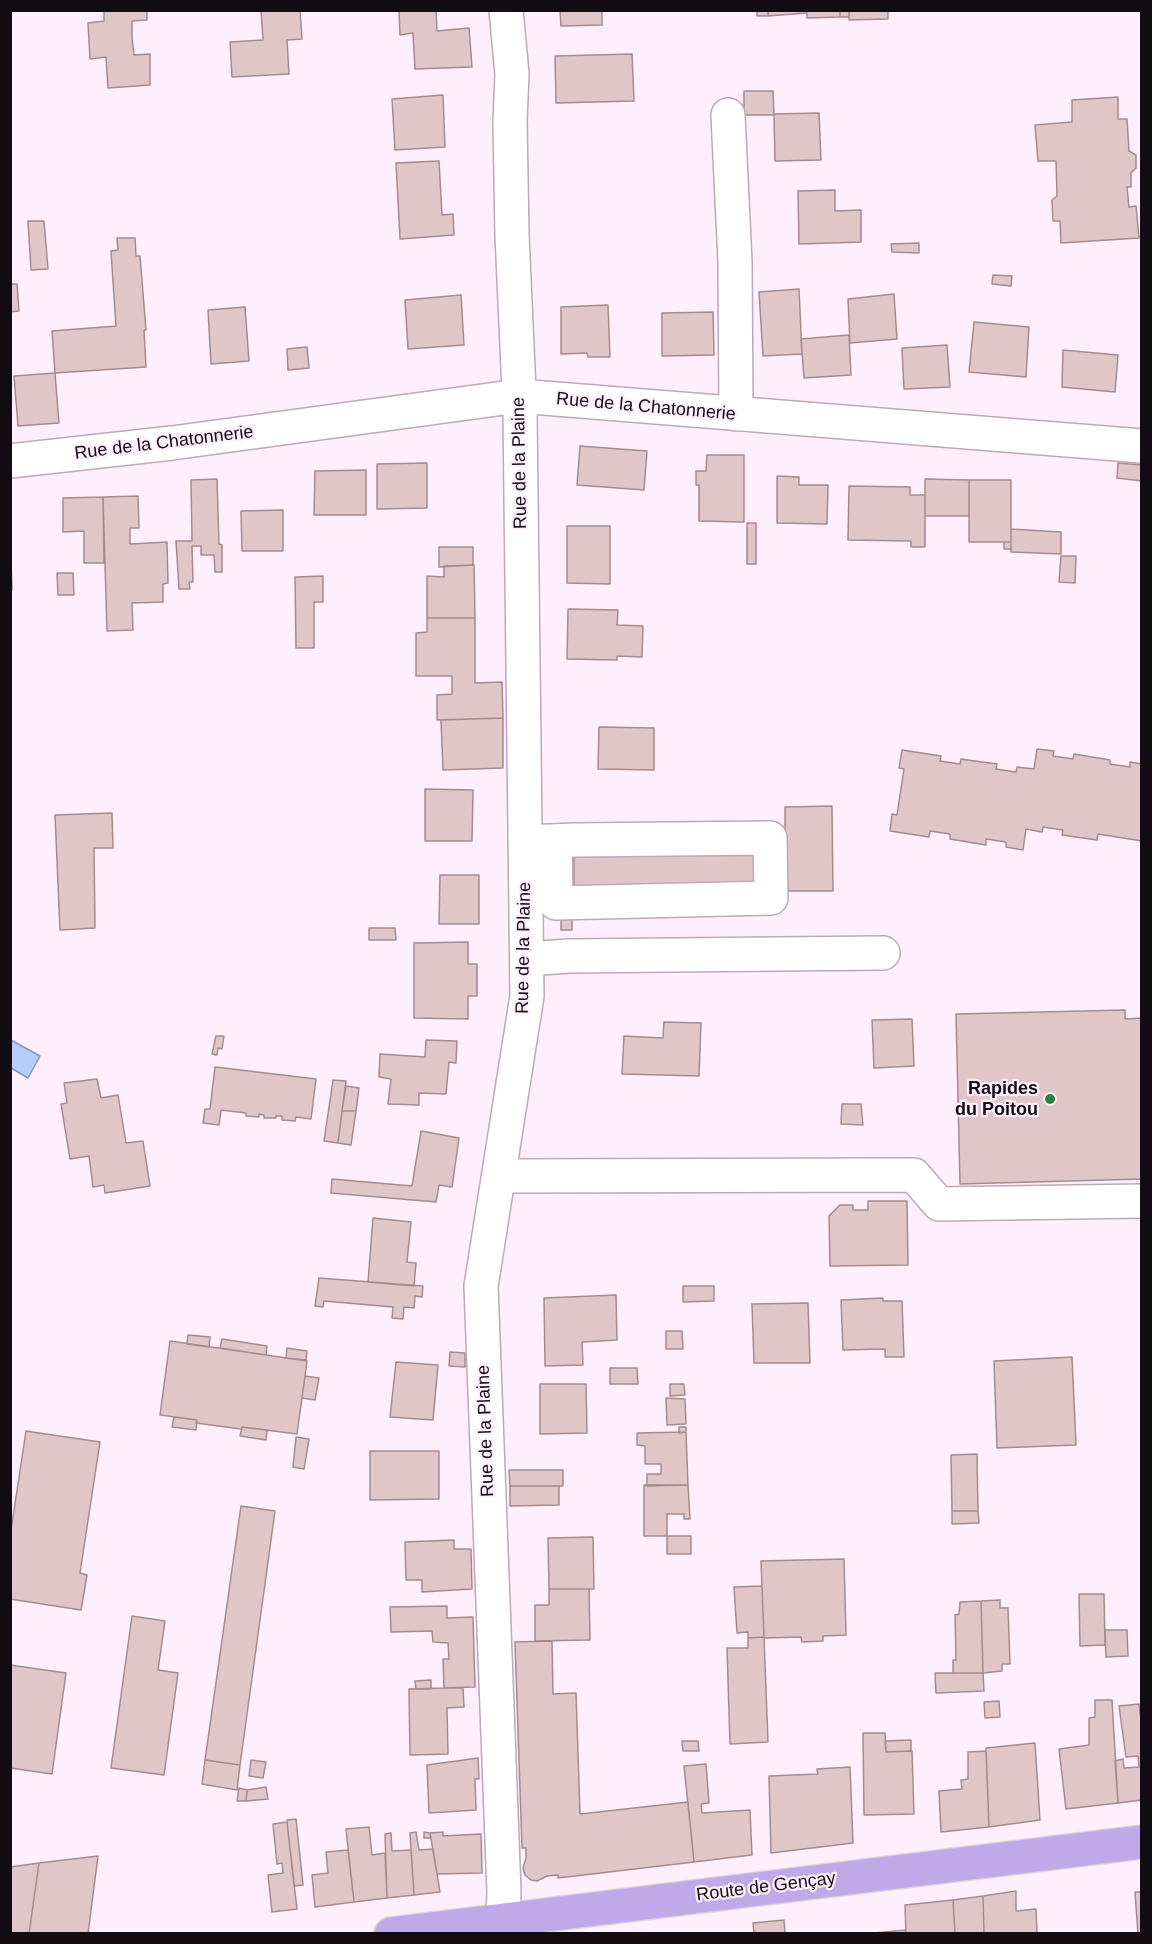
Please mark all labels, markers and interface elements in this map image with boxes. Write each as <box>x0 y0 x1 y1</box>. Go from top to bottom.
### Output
street label: Rue de la Chatonnerie <box>555 388 737 426</box>
street label: Rue de la Plaine <box>508 397 532 529</box>
street label: Rue de la Chatonnerie <box>73 421 255 465</box>
street label: Rue de la Plaine <box>512 882 536 1014</box>
place label: Rapides du Poitou <box>955 1078 1038 1120</box>
marker: Rapides du Poitou <box>1043 1092 1057 1106</box>
street label: Rue de la Plaine <box>473 1365 499 1497</box>
street label: Route de Gençay <box>695 1868 837 1906</box>

